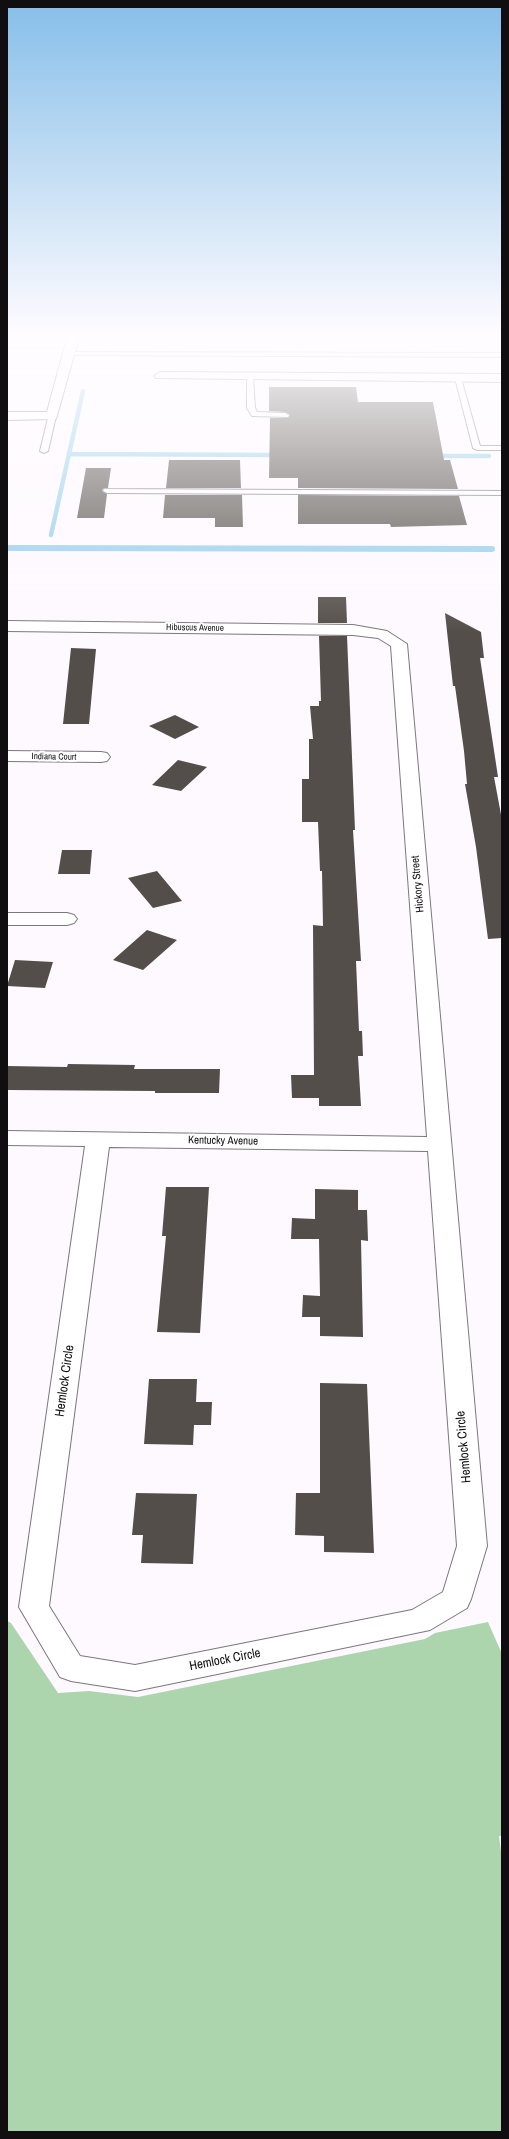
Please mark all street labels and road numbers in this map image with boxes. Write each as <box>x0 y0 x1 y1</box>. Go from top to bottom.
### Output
street label: Hibuscus Avenue <box>166 622 224 634</box>
street label: Indiana Court <box>32 751 76 763</box>
street label: Hickory Street <box>409 855 427 913</box>
street label: Kentucky Avenue <box>188 1134 258 1148</box>
street label: Hemlock Circle <box>52 1344 78 1418</box>
street label: Hemlock Circle <box>453 1410 475 1484</box>
street label: Hemlock Circle <box>188 1645 262 1675</box>

